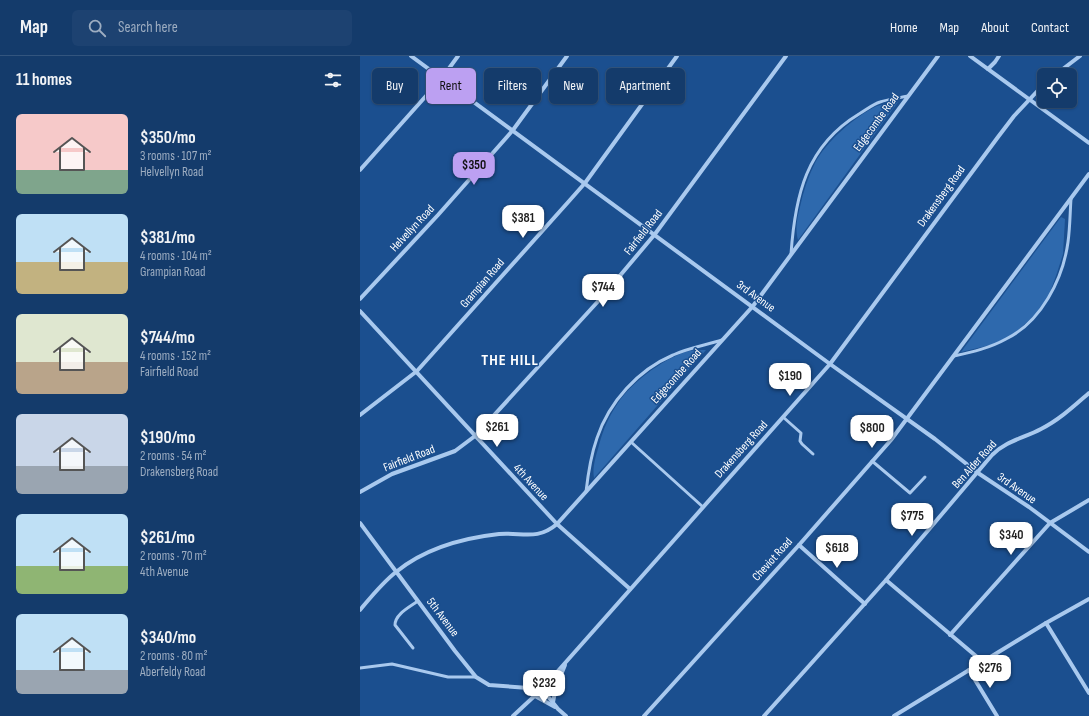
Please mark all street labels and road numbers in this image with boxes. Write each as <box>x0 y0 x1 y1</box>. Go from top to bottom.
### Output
street label: Edgecombe Road <box>850 90 903 154</box>
street label: Drakensberg Road <box>914 163 969 230</box>
street label: Helvellyn Road <box>387 202 438 255</box>
street label: Fairfield Road <box>621 206 666 258</box>
street label: Grampian Road <box>457 256 508 311</box>
street label: 3rd Avenue <box>733 277 778 316</box>
street label: Edgecombe Road <box>648 346 705 407</box>
street label: Drakensberg Road <box>712 418 771 481</box>
street label: Ben Alder Road <box>949 437 1000 492</box>
street label: Fairfield Road <box>381 442 437 475</box>
street label: 4th Avenue <box>510 461 552 504</box>
street label: 3rd Avenue <box>994 469 1039 507</box>
street label: Cheviot Road <box>749 535 796 584</box>
street label: 5th Avenue <box>423 595 462 640</box>

